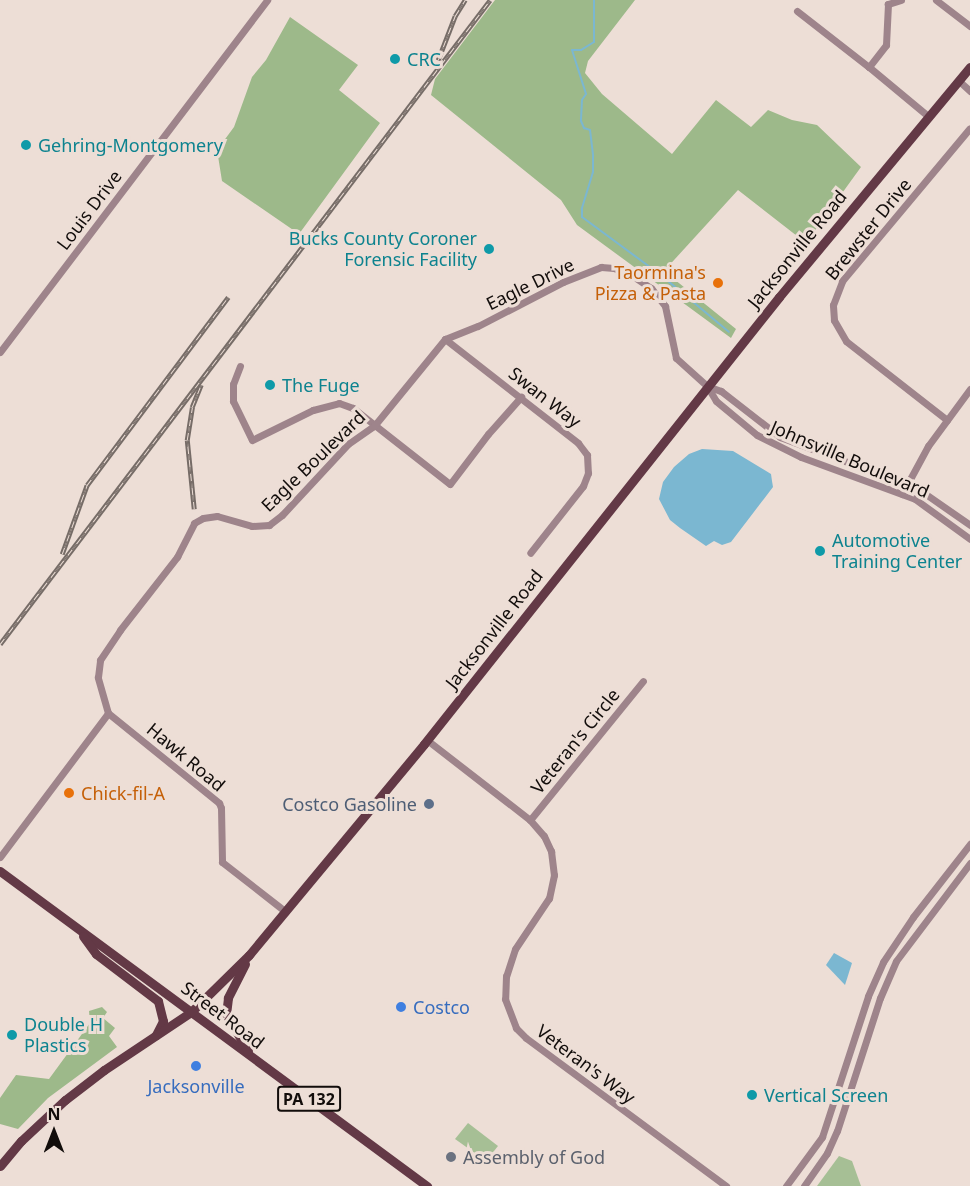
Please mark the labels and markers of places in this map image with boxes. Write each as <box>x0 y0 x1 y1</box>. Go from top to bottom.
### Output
place label: CRC <box>407 48 441 70</box>
marker: CRC <box>388 52 402 66</box>
place label: Gehring-Montgomery <box>38 134 223 156</box>
marker: Gehring-Montgomery <box>19 138 33 152</box>
place label: Bucks County Coroner Forensic Facility <box>289 228 477 270</box>
marker: Bucks County Coroner Forensic Facility <box>482 242 496 256</box>
place label: Taormina's Pizza & Pasta <box>595 262 706 304</box>
marker: Taormina's Pizza & Pasta <box>711 276 725 290</box>
place label: The Fuge <box>282 374 360 396</box>
marker: The Fuge <box>263 378 277 392</box>
place label: Automotive Training Center <box>832 530 962 572</box>
marker: Automotive Training Center <box>813 544 827 558</box>
place label: Chick-fil-A <box>81 782 165 804</box>
marker: Chick-fil-A <box>62 786 76 800</box>
place label: Costco Gasoline <box>282 793 417 815</box>
marker: Costco Gasoline <box>422 797 436 811</box>
place label: Costco <box>413 996 470 1018</box>
marker: Costco <box>394 1000 408 1014</box>
place label: Double H Plastics <box>24 1014 103 1056</box>
marker: Double H Plastics <box>5 1028 19 1042</box>
marker: Jacksonville <box>189 1059 203 1073</box>
place label: Jacksonville <box>147 1075 245 1097</box>
place label: Vertical Screen <box>764 1084 888 1106</box>
marker: Vertical Screen <box>745 1088 759 1102</box>
place label: Assembly of God <box>463 1146 605 1168</box>
marker: Assembly of God <box>444 1150 458 1164</box>

